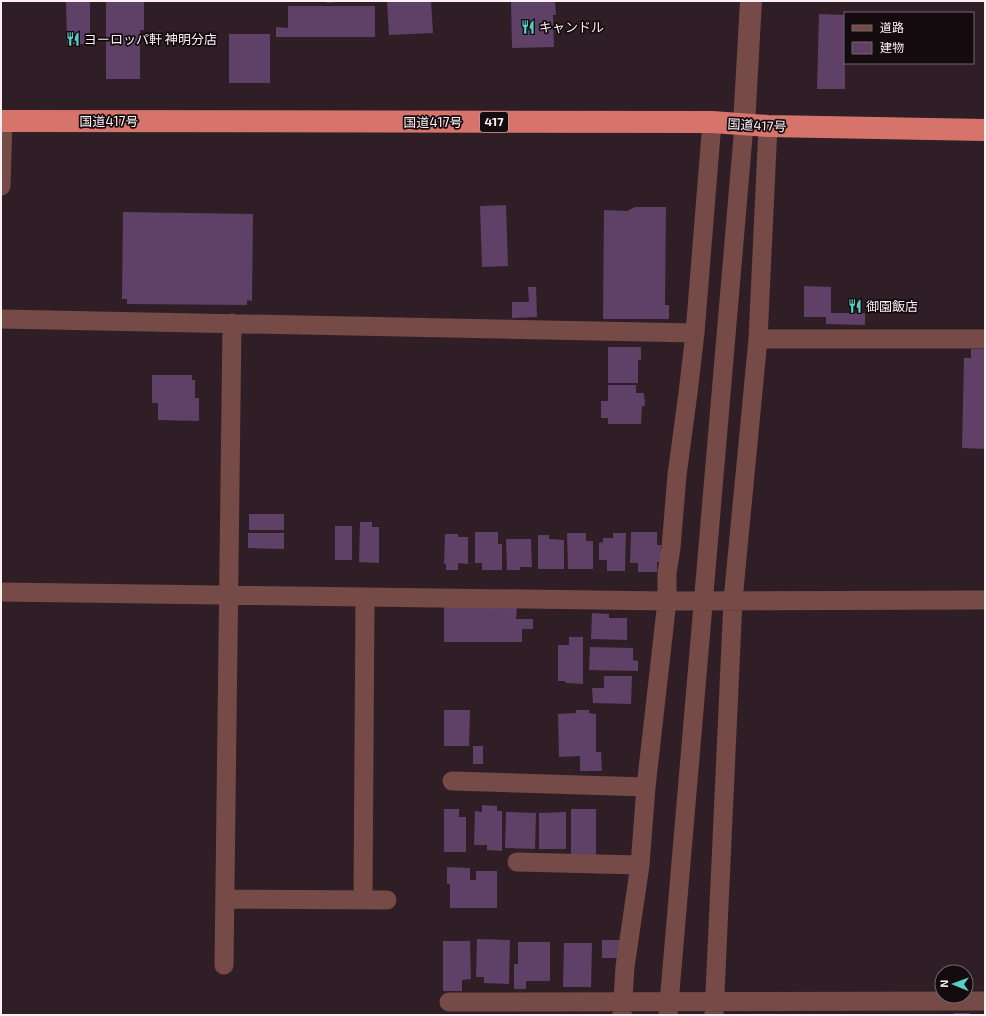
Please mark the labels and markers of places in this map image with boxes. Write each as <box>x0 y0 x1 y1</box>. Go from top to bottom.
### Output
restaurant icon: キャンドル <box>520 19 536 35</box>
place label: キャンドル <box>539 19 604 35</box>
restaurant icon: ヨーロッパ軒 神明分店 <box>65 31 81 47</box>
place label: ヨーロッパ軒 神明分店 <box>84 31 217 47</box>
restaurant icon: 御園飯店 <box>847 298 863 314</box>
place label: 御園飯店 <box>866 298 918 314</box>

